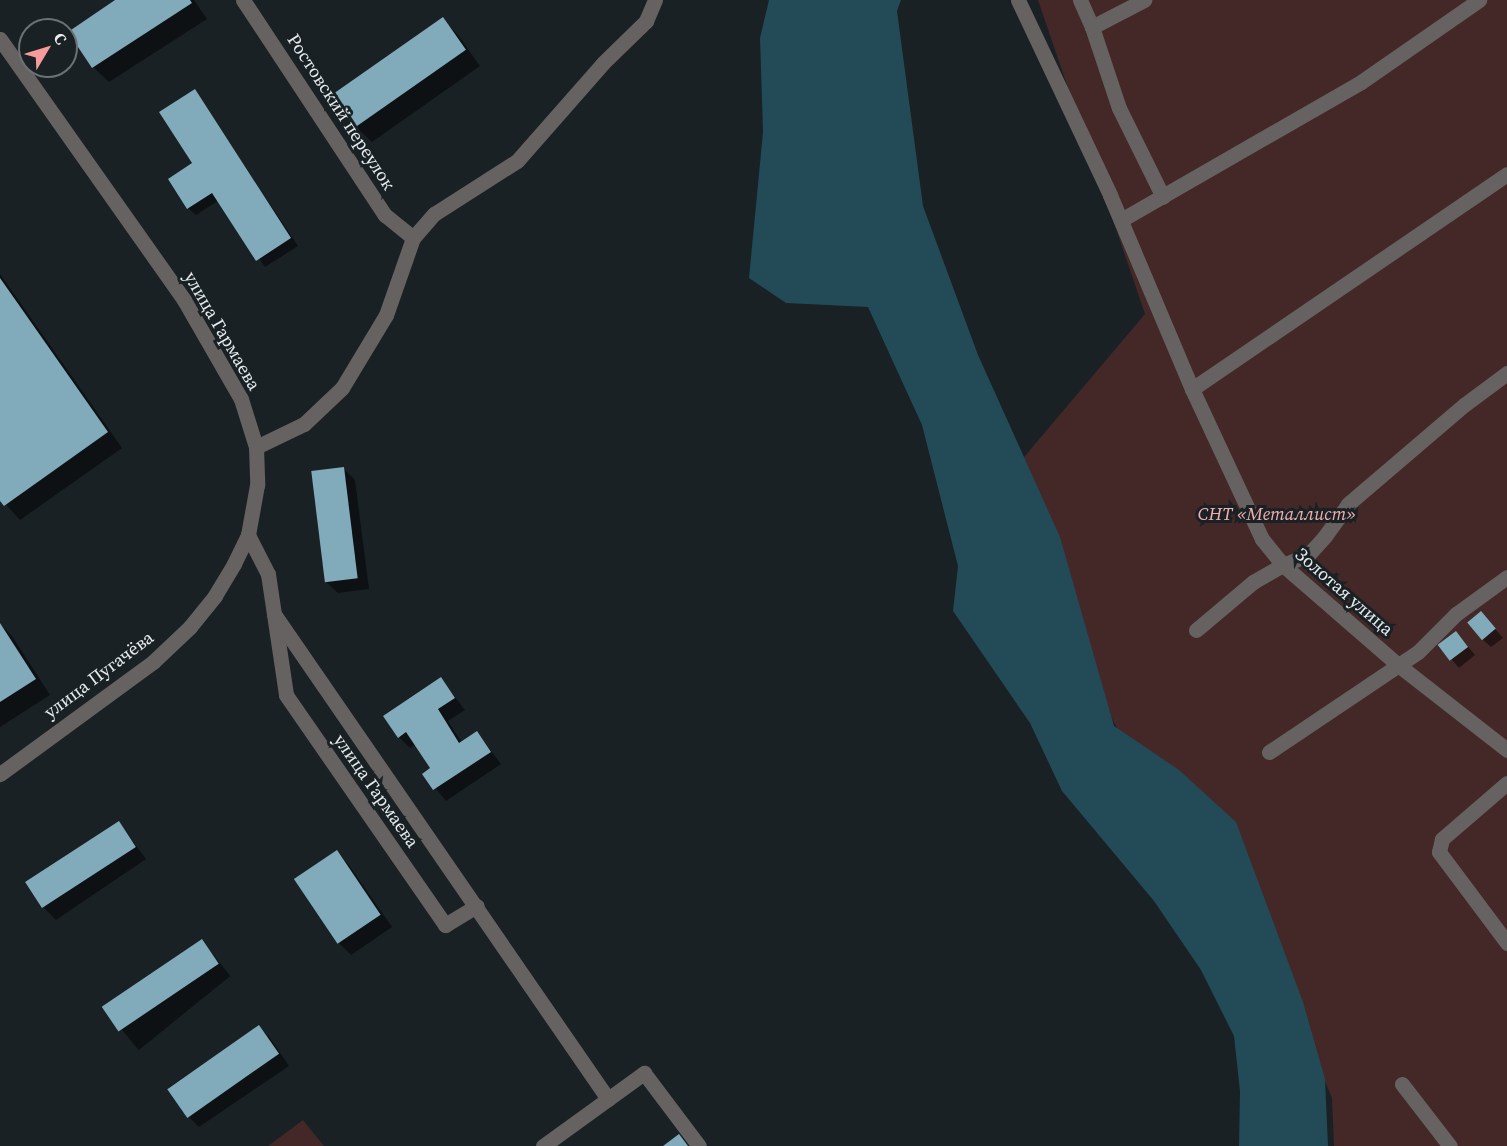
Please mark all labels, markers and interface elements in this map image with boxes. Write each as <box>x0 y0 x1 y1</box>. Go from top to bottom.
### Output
north arrow <box>18 18 78 78</box>
text: С <box>49 27 72 49</box>
street label: Ростовский переулок <box>282 30 400 194</box>
street label: улица Гармаева <box>179 268 265 394</box>
park label: СНТ «Металлист» <box>1198 503 1356 525</box>
street label: Золотая улица <box>1291 544 1397 640</box>
street label: улица Пугачёва <box>40 627 158 723</box>
street label: улица Гармаева <box>329 730 423 852</box>

